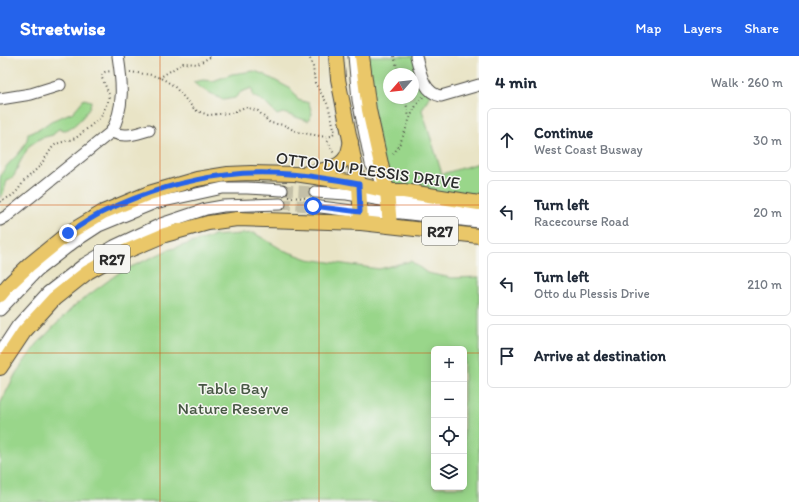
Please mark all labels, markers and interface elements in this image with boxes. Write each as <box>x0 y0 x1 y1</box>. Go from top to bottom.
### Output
text: Streetwise <box>20 17 106 40</box>
text: Map <box>636 20 661 37</box>
text: Layers <box>683 20 722 37</box>
text: Share <box>744 20 779 37</box>
north arrow <box>383 68 419 104</box>
text: 4 min <box>495 72 537 92</box>
text: Walk · 260 m <box>711 75 783 90</box>
text: Continue <box>534 124 593 142</box>
icon: ahead <box>496 129 518 151</box>
text: 30 m <box>753 133 782 148</box>
text: West Coast Busway <box>534 142 643 157</box>
street label: OTTO DU PLESSIS DRIVE <box>275 147 461 193</box>
text: Turn left <box>534 196 589 214</box>
route start <box>304 197 322 215</box>
icon: left <box>496 201 518 223</box>
text: 20 m <box>753 205 782 220</box>
text: Racecourse Road <box>534 214 629 229</box>
road number: R27 <box>422 217 458 245</box>
route end <box>59 224 77 242</box>
road number: R27 <box>94 245 130 273</box>
text: Turn left <box>534 268 589 286</box>
icon: left <box>496 273 518 295</box>
text: 210 m <box>747 277 782 292</box>
text: Otto du Plessis Drive <box>534 286 650 301</box>
icon: arrive <box>496 345 518 367</box>
map controls <box>431 346 467 490</box>
button: + <box>431 346 467 382</box>
text: Arrive at destination <box>534 347 666 365</box>
park label: Table Bay Nature Reserve <box>177 378 289 418</box>
button: − <box>431 382 467 418</box>
button: locate <box>431 418 467 454</box>
button: layers <box>431 454 467 490</box>

